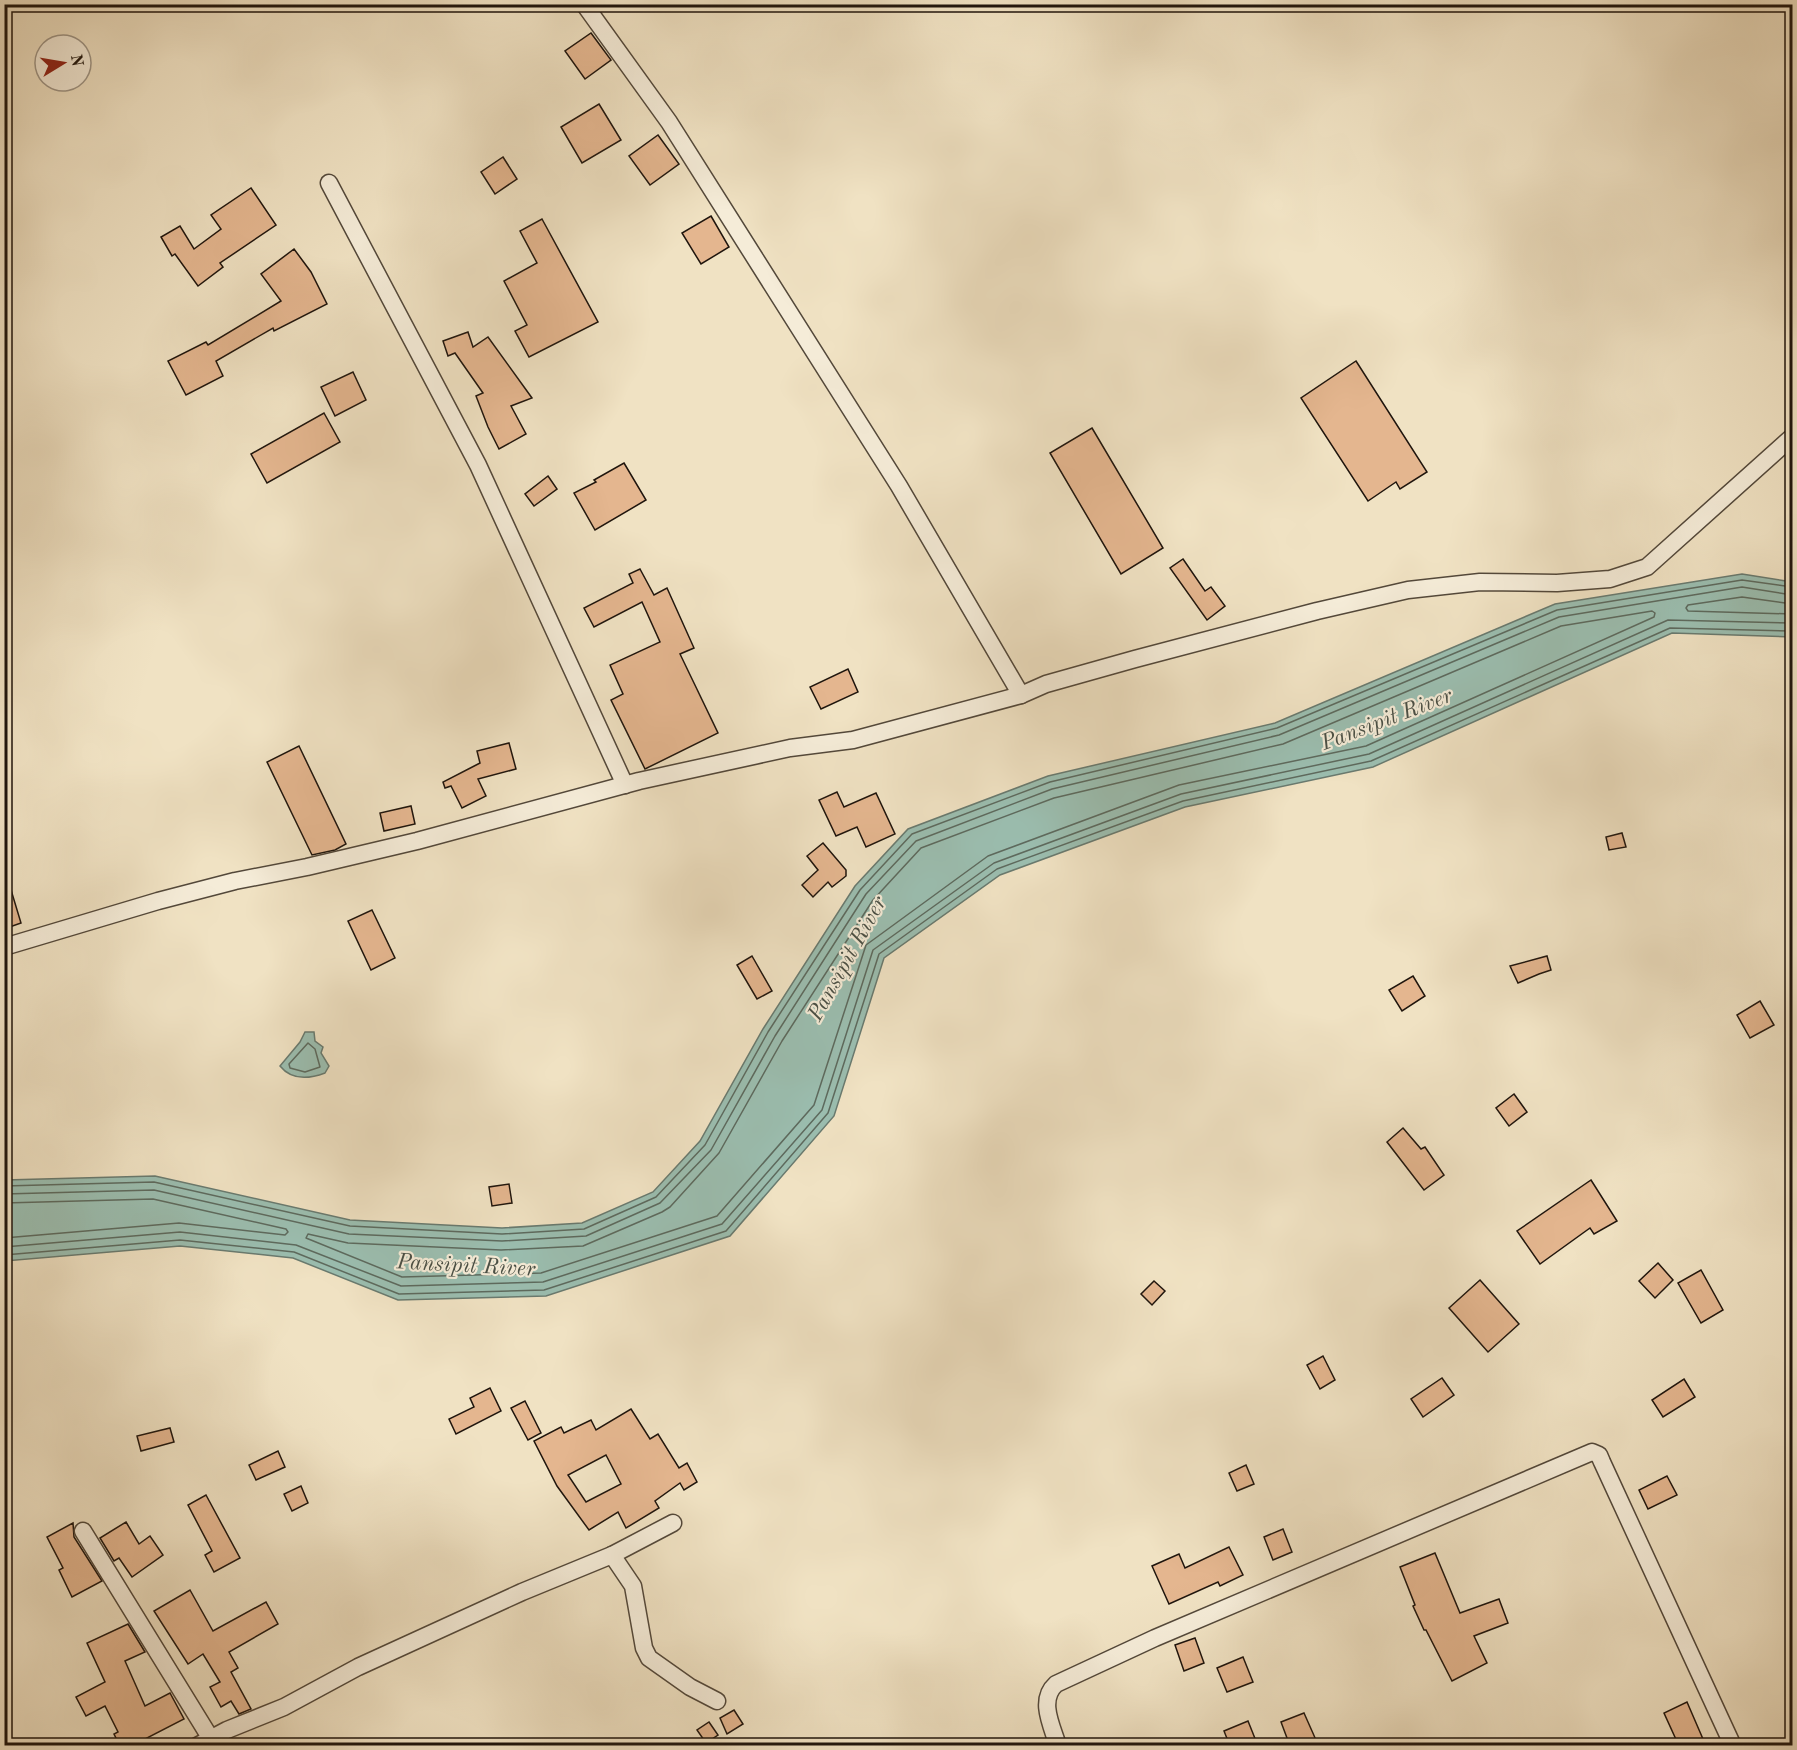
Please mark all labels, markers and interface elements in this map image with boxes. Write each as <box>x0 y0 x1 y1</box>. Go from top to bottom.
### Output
north arrow <box>33 33 93 93</box>
text: N <box>67 53 85 69</box>
water label: Pansipit River <box>1317 685 1456 755</box>
water label: Pansipit River <box>804 892 891 1026</box>
water label: Pansipit River <box>395 1251 536 1281</box>

